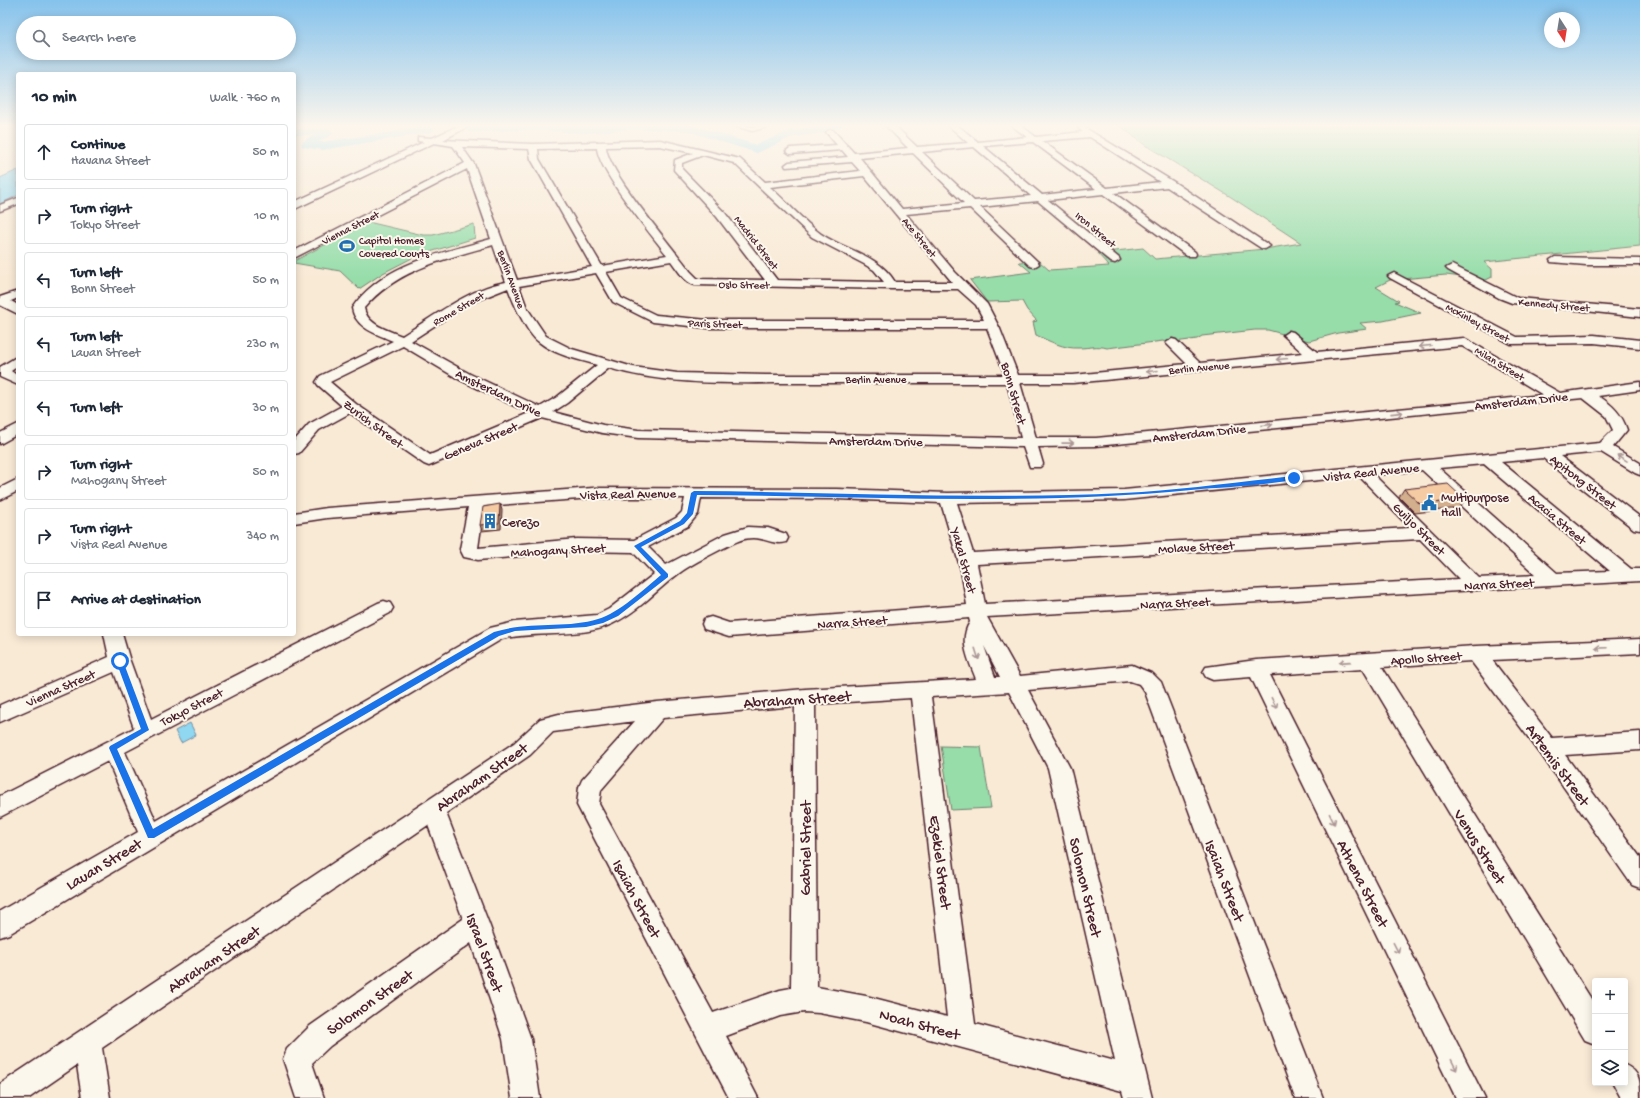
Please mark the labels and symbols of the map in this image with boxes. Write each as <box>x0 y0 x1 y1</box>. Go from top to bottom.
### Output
north arrow <box>1544 12 1580 48</box>
street label: Vienna Street <box>319 209 383 249</box>
street label: Iron Street <box>1072 210 1119 252</box>
street label: Madrid Street <box>731 214 781 274</box>
street label: Ace Street <box>899 216 939 262</box>
place label: Capitol Homes Covered Courts <box>359 236 430 261</box>
sports icon: Capitol Homes Covered Courts <box>338 237 356 255</box>
street label: Berlin Avenue <box>494 248 526 311</box>
street label: Oslo Street <box>718 280 771 292</box>
street label: Rome Street <box>431 290 488 329</box>
street label: Kennedy Street <box>1518 297 1592 315</box>
street label: McKinley Street <box>1443 302 1512 346</box>
street label: Paris Street <box>687 318 744 332</box>
one-way arrow <box>1419 342 1432 349</box>
street label: Milan Street <box>1472 345 1527 385</box>
one-way arrow <box>1276 355 1289 363</box>
street label: Bonn Street <box>996 360 1029 428</box>
street label: Berlin Avenue <box>1167 360 1230 378</box>
street label: Amsterdam Drive <box>452 367 544 422</box>
one-way arrow <box>1146 368 1159 375</box>
street label: Berlin Avenue <box>845 375 907 387</box>
street label: Amsterdam Drive <box>1474 390 1569 415</box>
street label: Zurich Street <box>340 398 407 453</box>
one-way arrow <box>1390 409 1403 416</box>
street label: Geneva Street <box>442 419 522 465</box>
street label: Amsterdam Drive <box>1152 422 1247 447</box>
one-way arrow <box>1260 422 1273 429</box>
street label: Amsterdam Drive <box>829 434 923 451</box>
one-way arrow <box>1061 439 1074 446</box>
street label: Apitong Street <box>1546 452 1620 515</box>
one-way arrow <box>1616 454 1628 462</box>
street label: Vista Real Avenue <box>1322 461 1420 486</box>
route end <box>1285 469 1303 487</box>
street label: Vista Real Avenue <box>579 487 677 504</box>
place label: Multipurpose Hall <box>1441 491 1509 521</box>
street label: Acacia Street <box>1524 491 1590 550</box>
public building icon: Multipurpose Hall <box>1420 494 1438 512</box>
street label: Guiljo Street <box>1389 500 1449 560</box>
building icon: Cerezo <box>481 512 499 530</box>
place label: Cerezo <box>502 516 540 531</box>
street label: Yakal Street <box>946 525 979 597</box>
street label: Molave Street <box>1158 539 1236 558</box>
street label: Mahogany Street <box>510 541 608 561</box>
street label: Narra Street <box>1464 576 1536 595</box>
street label: Narra Street <box>1140 595 1212 614</box>
street label: Narra Street <box>817 613 889 633</box>
one-way arrow <box>1595 644 1608 652</box>
one-way arrow <box>974 647 981 660</box>
street label: Apollo Street <box>1390 649 1464 669</box>
route start <box>111 652 129 670</box>
one-way arrow <box>1339 659 1352 666</box>
street label: Vienna Street <box>23 667 99 712</box>
street label: Tokyo Street <box>157 685 228 731</box>
street label: Abraham Street <box>743 688 853 715</box>
one-way arrow <box>1271 697 1278 709</box>
street label: Artemis Street <box>1520 721 1593 812</box>
street label: Abraham Street <box>433 739 534 818</box>
street label: Gabriel Street <box>798 799 817 895</box>
street label: Venus Street <box>1447 806 1509 890</box>
one-way arrow <box>1329 813 1336 825</box>
street label: Ezekiel Street <box>923 815 954 912</box>
street label: Lauan Street <box>63 835 147 896</box>
street label: Solomon Street <box>1063 836 1105 941</box>
street label: Isaiah Street <box>1198 838 1248 926</box>
street label: Athena Street <box>1331 838 1392 933</box>
street label: Isaiah Street <box>606 857 664 943</box>
street label: Israel Street <box>460 911 506 997</box>
street label: Abraham Street <box>165 922 266 999</box>
one-way arrow <box>1393 942 1400 954</box>
street label: Solomon Street <box>324 966 419 1041</box>
street label: Noah Street <box>877 1007 963 1047</box>
one-way arrow <box>1451 1058 1459 1070</box>

